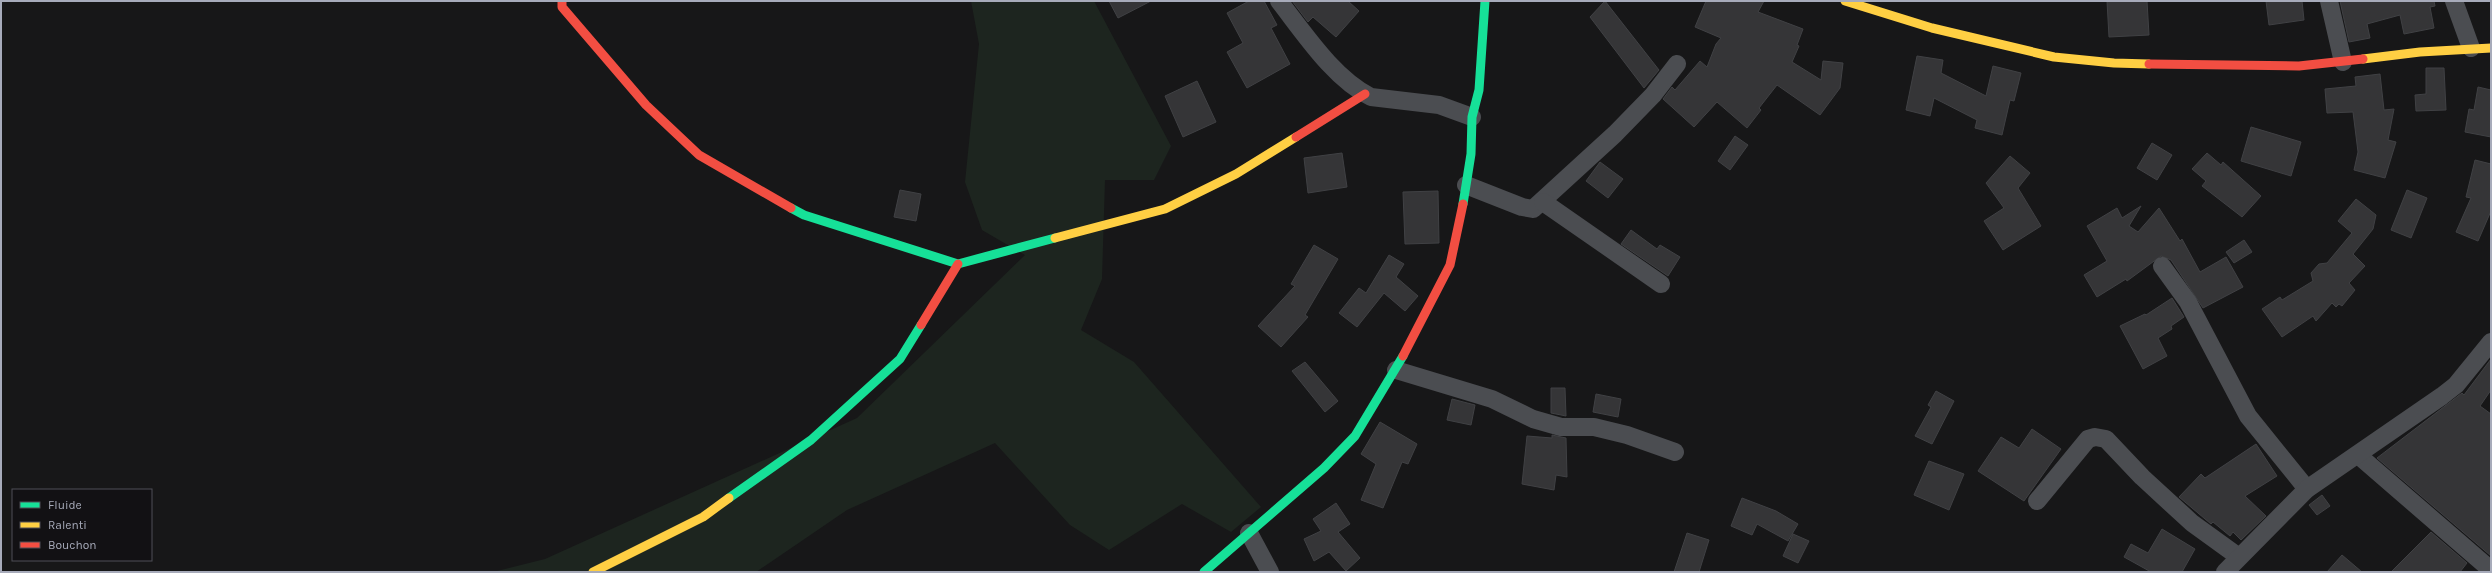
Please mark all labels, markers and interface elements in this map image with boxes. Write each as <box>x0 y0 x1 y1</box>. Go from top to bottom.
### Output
legend <box>12 489 152 561</box>
text: Fluide <box>48 498 82 512</box>
text: Ralenti <box>48 518 87 532</box>
text: Bouchon <box>48 538 97 552</box>

